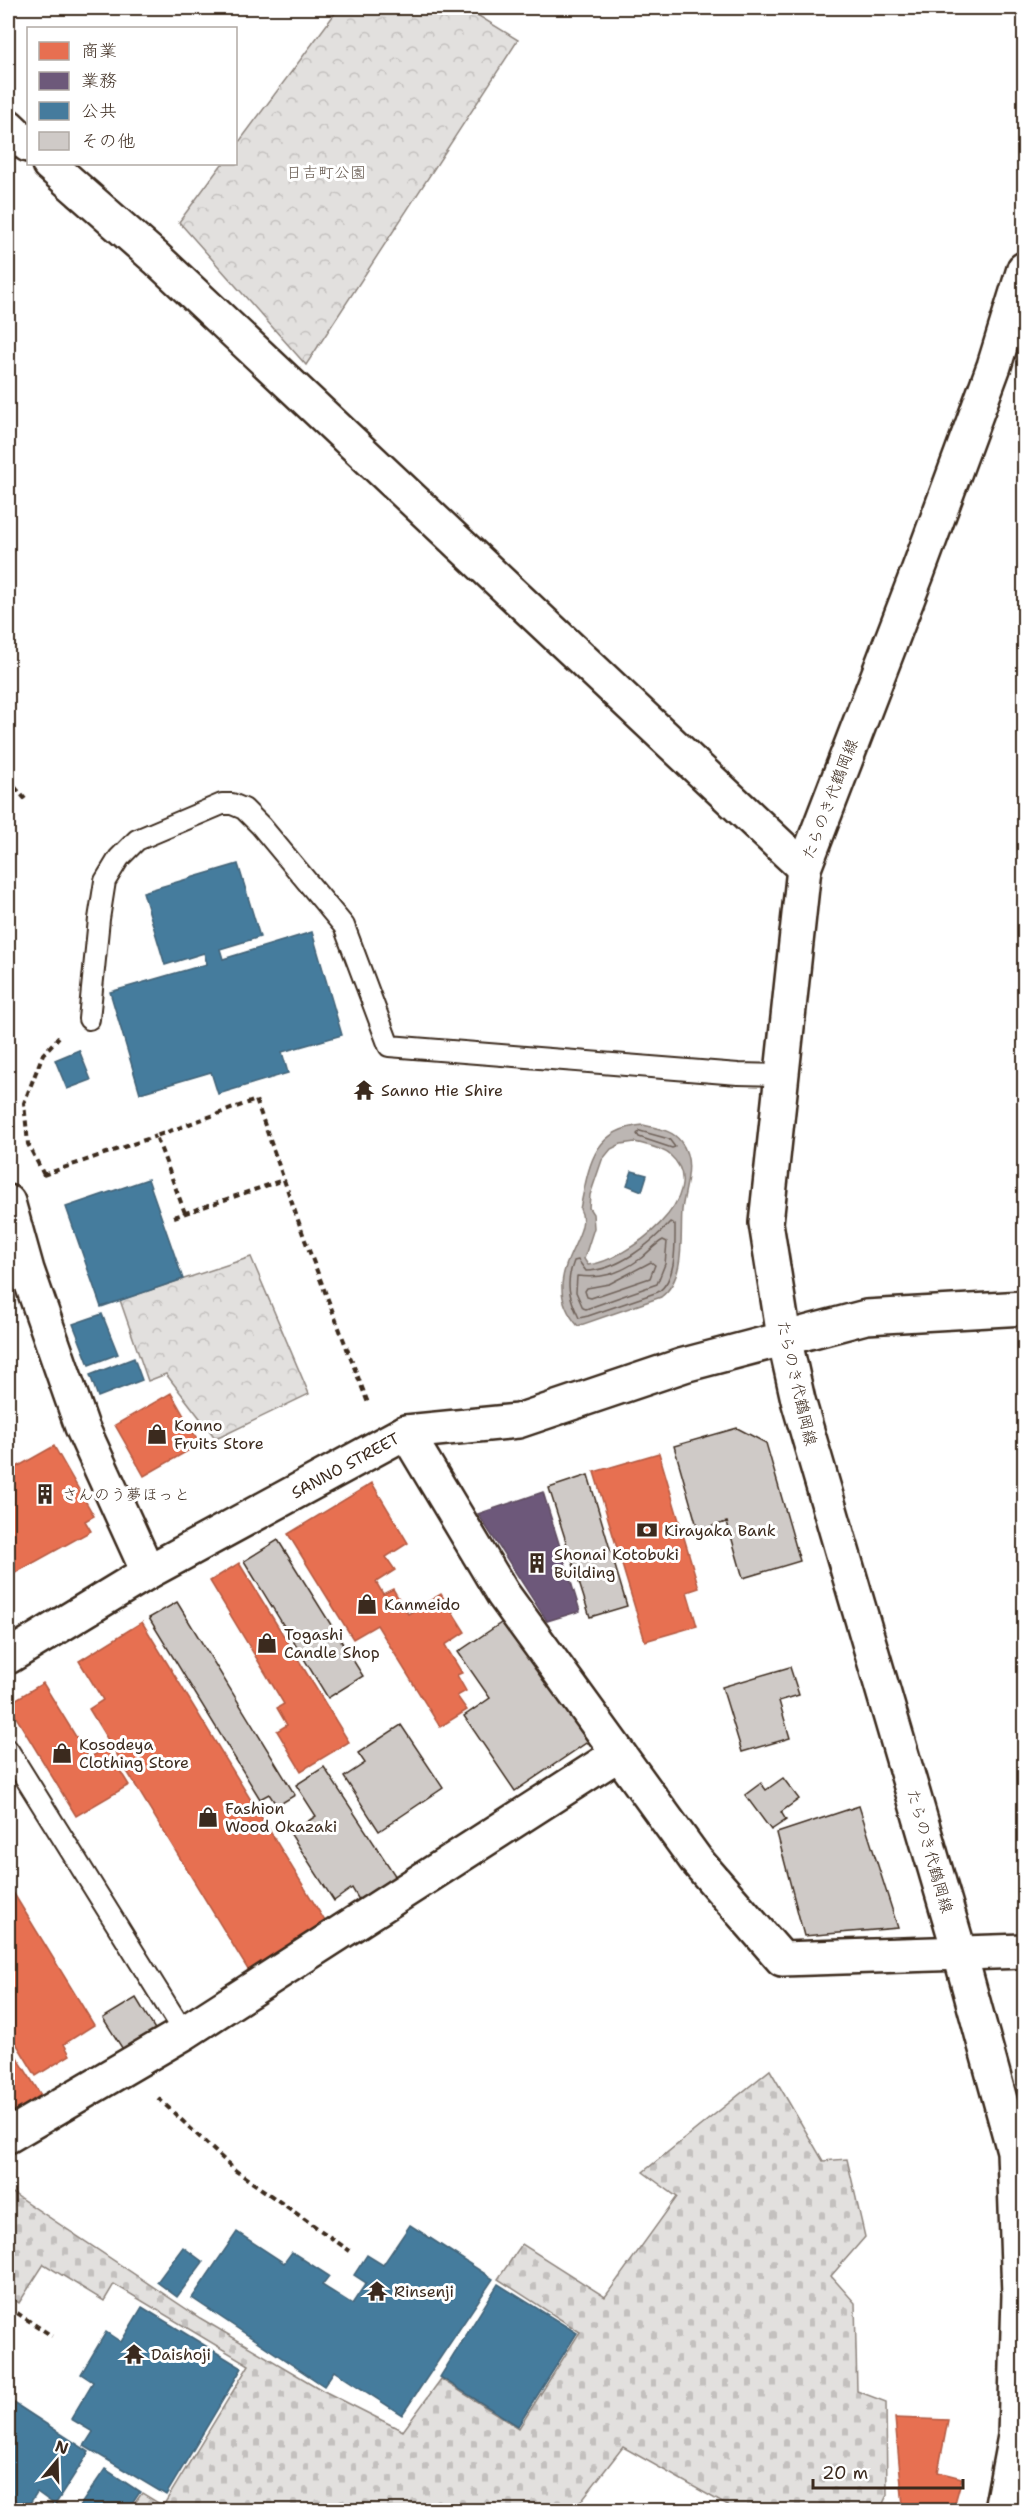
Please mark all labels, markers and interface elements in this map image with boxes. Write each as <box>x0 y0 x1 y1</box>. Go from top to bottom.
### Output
legend <box>27 27 237 165</box>
text: 商業 <box>81 39 117 63</box>
text: 業務 <box>81 69 117 93</box>
text: 公共 <box>81 99 117 123</box>
text: その他 <box>81 129 135 153</box>
park label: 日吉町公園 <box>286 162 366 183</box>
street label: たらのき代鶴岡線 <box>797 735 863 863</box>
temple icon: Sanno Hie Shire <box>352 1078 376 1102</box>
place label: Sanno Hie Shire <box>381 1080 503 1101</box>
street label: たらのき代鶴岡線 <box>772 1318 822 1448</box>
place label: Konno Fruits Store <box>174 1415 264 1454</box>
shop icon: Konno Fruits Store <box>145 1422 169 1446</box>
street label: SANNO STREET <box>287 1427 403 1503</box>
building icon: さんのう夢ほっと <box>33 1482 57 1506</box>
place label: さんのう夢ほっと <box>62 1484 190 1505</box>
bank icon: Kirayaka Bank <box>635 1518 659 1542</box>
place label: Kirayaka Bank <box>664 1520 776 1541</box>
place label: Shonai Kotobuki Building <box>554 1544 679 1583</box>
building icon: Shonai Kotobuki Building <box>525 1551 549 1575</box>
shop icon: Kanmeido <box>355 1592 379 1616</box>
place label: Kanmeido <box>384 1594 460 1615</box>
place label: Togashi Candle Shop <box>284 1624 380 1663</box>
shop icon: Togashi Candle Shop <box>255 1631 279 1655</box>
place label: Kosodeya Clothing Store <box>79 1734 189 1773</box>
shop icon: Kosodeya Clothing Store <box>50 1741 74 1765</box>
street label: たらのき代鶴岡線 <box>902 1787 958 1915</box>
place label: Fashion Wood Okazaki <box>225 1798 337 1837</box>
shop icon: Fashion Wood Okazaki <box>196 1805 220 1829</box>
temple icon: Rinsenji <box>365 2279 389 2303</box>
place label: Rinsenji <box>394 2281 454 2302</box>
temple icon: Daishoji <box>122 2342 146 2366</box>
place label: Daishoji <box>151 2344 211 2365</box>
north arrow <box>27 2431 87 2491</box>
text: N <box>52 2435 71 2459</box>
scale bar <box>813 2452 963 2490</box>
text: 20 m <box>822 2461 868 2485</box>

